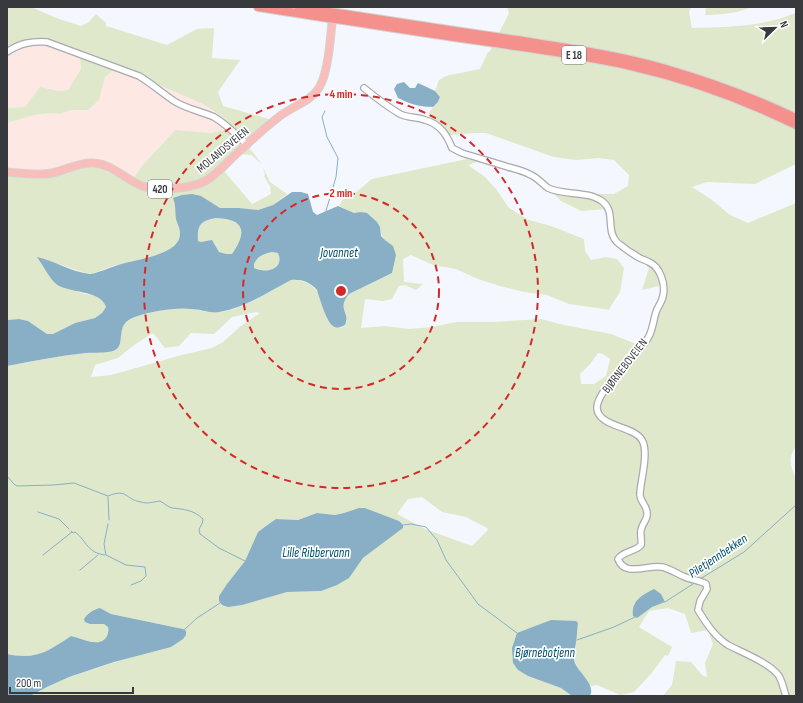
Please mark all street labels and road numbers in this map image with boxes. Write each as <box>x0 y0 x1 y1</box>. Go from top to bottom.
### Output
road number: E 18 <box>562 46 586 64</box>
street label: MOLANDSVEIEN <box>194 124 252 176</box>
road number: 420 <box>148 180 172 198</box>
street label: BJØRNEBOVEIEN <box>599 336 651 396</box>

